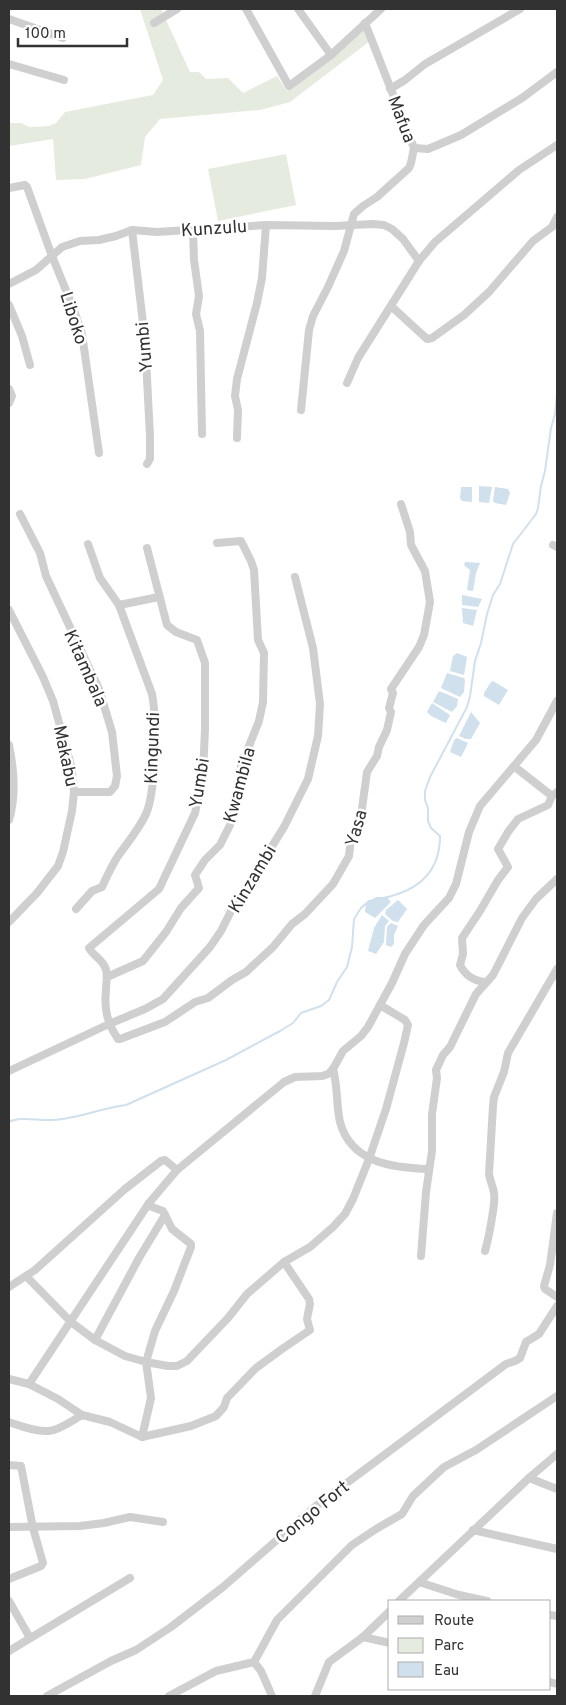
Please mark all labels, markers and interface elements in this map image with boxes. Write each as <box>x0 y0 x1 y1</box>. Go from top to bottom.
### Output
scale bar <box>18 15 126 47</box>
text: 100 m <box>25 25 66 44</box>
street label: Mafua <box>381 93 420 146</box>
street label: Kunzulu <box>180 216 248 243</box>
street label: Liboko <box>53 289 92 348</box>
street label: Yumbi <box>132 321 159 373</box>
street label: Kitambala <box>57 626 112 711</box>
street label: Kingundi <box>141 712 166 785</box>
street label: Makabu <box>47 723 82 789</box>
street label: Kwambila <box>219 745 262 826</box>
street label: Yumbi <box>185 756 216 810</box>
street label: Yasa <box>341 807 374 850</box>
street label: Kinzambi <box>224 842 283 918</box>
street label: Congo Fort <box>271 1476 355 1550</box>
legend <box>388 1600 551 1690</box>
text: Route <box>434 1612 474 1631</box>
text: Parc <box>434 1637 464 1656</box>
text: Eau <box>434 1662 459 1681</box>

